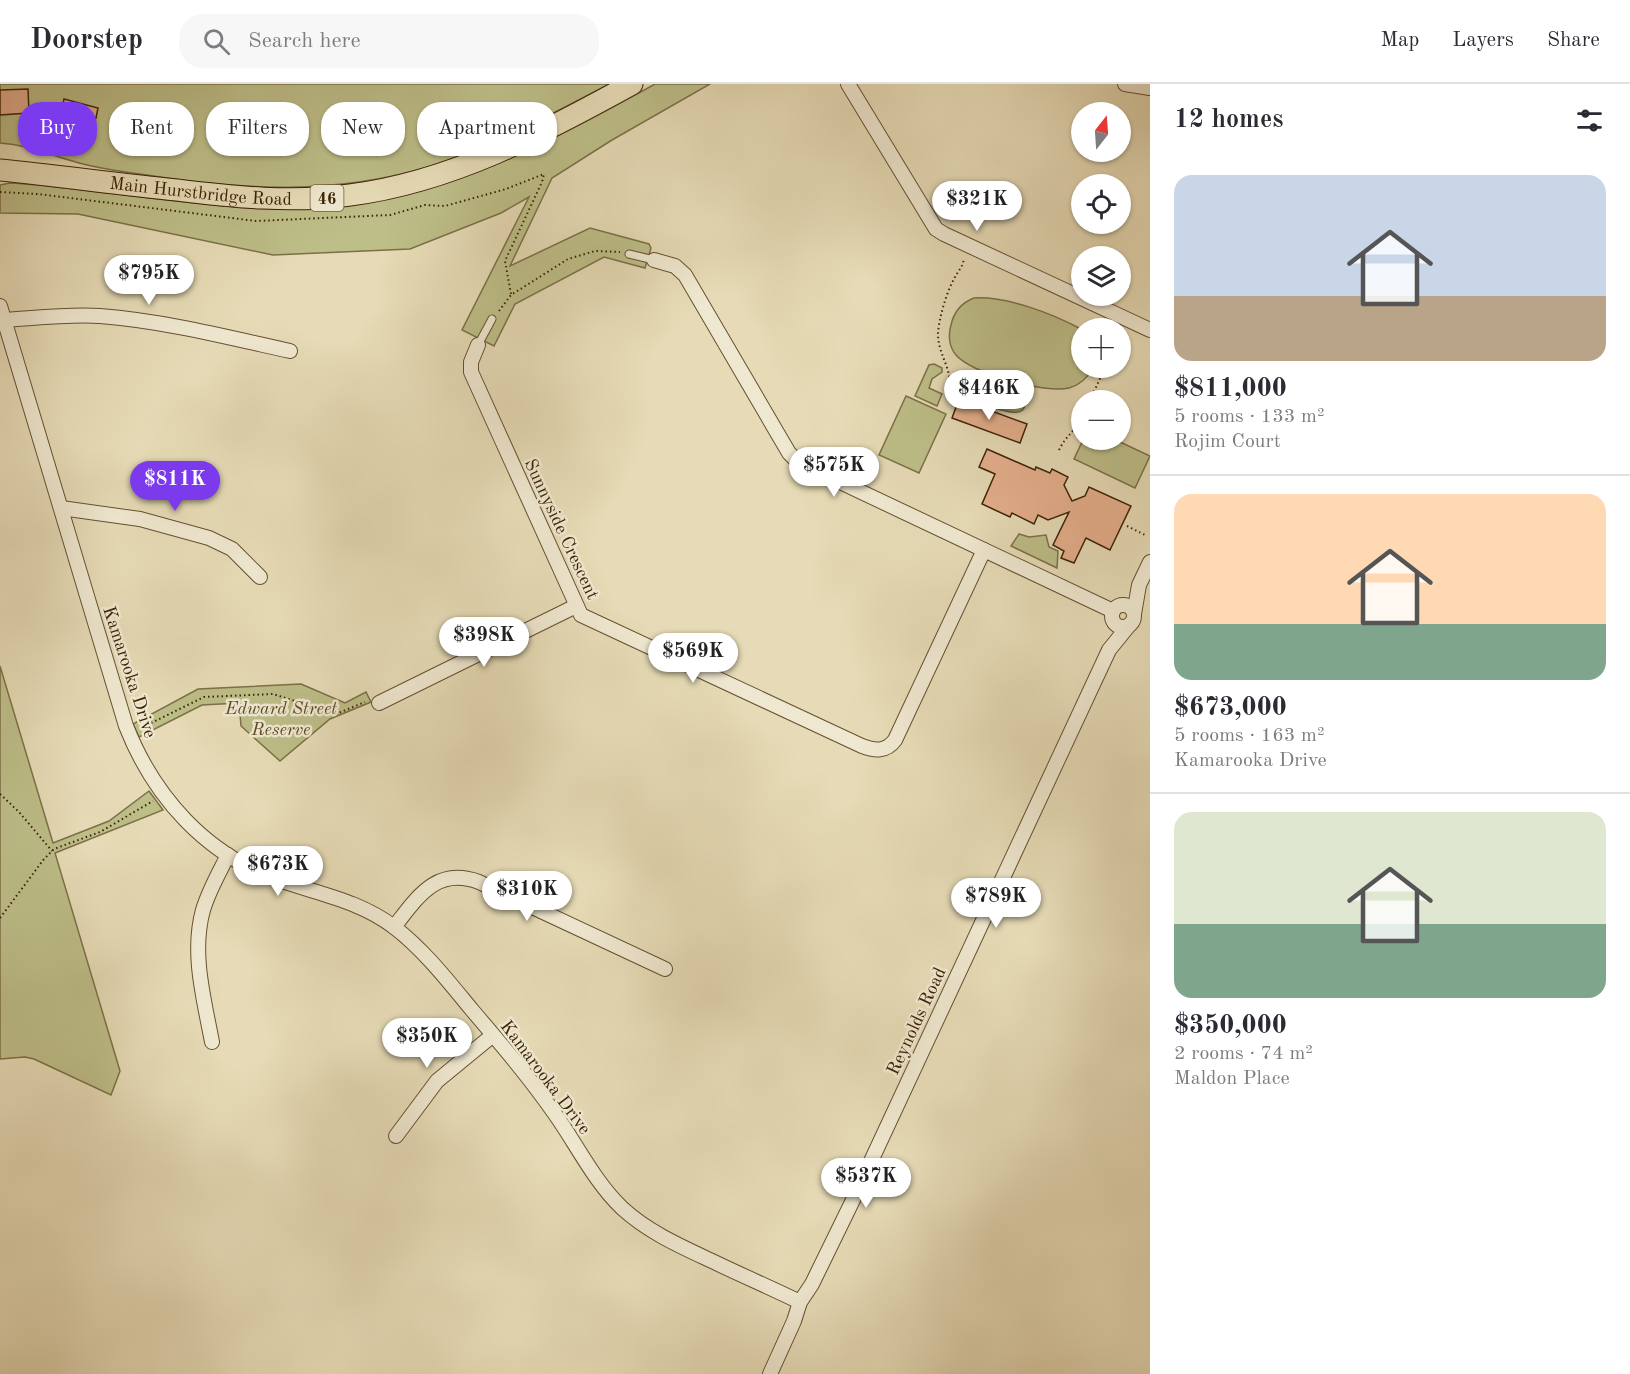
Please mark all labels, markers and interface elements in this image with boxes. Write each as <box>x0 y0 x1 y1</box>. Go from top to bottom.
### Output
search box <box>179 14 599 68</box>
icon: search <box>200 25 233 58</box>
text: Doorstep <box>30 27 143 55</box>
text: Search here <box>248 30 361 52</box>
text: Map <box>1380 30 1419 51</box>
text: Layers <box>1452 30 1514 51</box>
text: Share <box>1547 30 1600 51</box>
chip: Buy <box>18 102 97 156</box>
chip: Rent <box>109 102 194 156</box>
chip: Filters <box>206 102 309 156</box>
chip: New <box>321 102 405 156</box>
chip: Apartment <box>417 102 557 156</box>
north arrow <box>1071 102 1131 162</box>
map controls <box>1071 102 1131 450</box>
icon: filters <box>1573 104 1606 137</box>
text: 12 homes <box>1174 107 1283 133</box>
button: locate <box>1071 174 1131 234</box>
street label: Main Hurstbridge Road <box>109 175 292 209</box>
pin: $321K <box>935 181 1019 232</box>
road number: 46 <box>310 185 344 211</box>
text: $321K <box>946 190 1008 210</box>
icon: home <box>1336 214 1444 322</box>
button: layers <box>1071 246 1131 306</box>
pin: $795K <box>107 255 191 306</box>
text: $795K <box>118 264 180 284</box>
button: + <box>1071 318 1131 378</box>
pin: $446K <box>947 370 1031 421</box>
text: $811,000 <box>1174 376 1287 402</box>
text: $446K <box>958 379 1020 399</box>
button: − <box>1071 390 1131 450</box>
text: 5 rooms · 133 m² <box>1174 407 1324 427</box>
text: Rojim Court <box>1174 432 1281 452</box>
pin: $575K <box>792 447 876 498</box>
street label: Sunnyside Crescent <box>521 456 602 602</box>
text: $575K <box>803 456 865 476</box>
pin: $811K <box>133 461 217 512</box>
text: $811K <box>144 470 206 490</box>
icon: home <box>1336 533 1444 641</box>
street label: Kamarooka Drive <box>99 604 159 740</box>
pin: $398K <box>442 617 526 668</box>
text: $398K <box>453 626 515 646</box>
pin: $569K <box>651 633 735 684</box>
text: $569K <box>662 642 724 662</box>
text: $673,000 <box>1174 695 1287 721</box>
park label: Edward Street Reserve <box>224 700 337 739</box>
text: 5 rooms · 163 m² <box>1174 726 1324 746</box>
text: Kamarooka Drive <box>1174 751 1327 771</box>
pin: $673K <box>236 846 320 897</box>
icon: home <box>1336 851 1444 959</box>
text: $673K <box>247 855 309 875</box>
pin: $310K <box>485 871 569 922</box>
pin: $789K <box>954 878 1038 929</box>
text: $310K <box>496 880 558 900</box>
text: $789K <box>965 887 1027 907</box>
street label: Reynolds Road <box>884 965 950 1078</box>
text: $350,000 <box>1174 1013 1287 1039</box>
street label: Kamarooka Drive <box>497 1017 594 1138</box>
pin: $350K <box>385 1018 469 1069</box>
text: $350K <box>396 1027 458 1047</box>
text: 2 rooms · 74 m² <box>1174 1044 1313 1064</box>
text: Maldon Place <box>1174 1069 1290 1089</box>
pin: $537K <box>824 1158 908 1209</box>
text: $537K <box>835 1167 897 1187</box>

